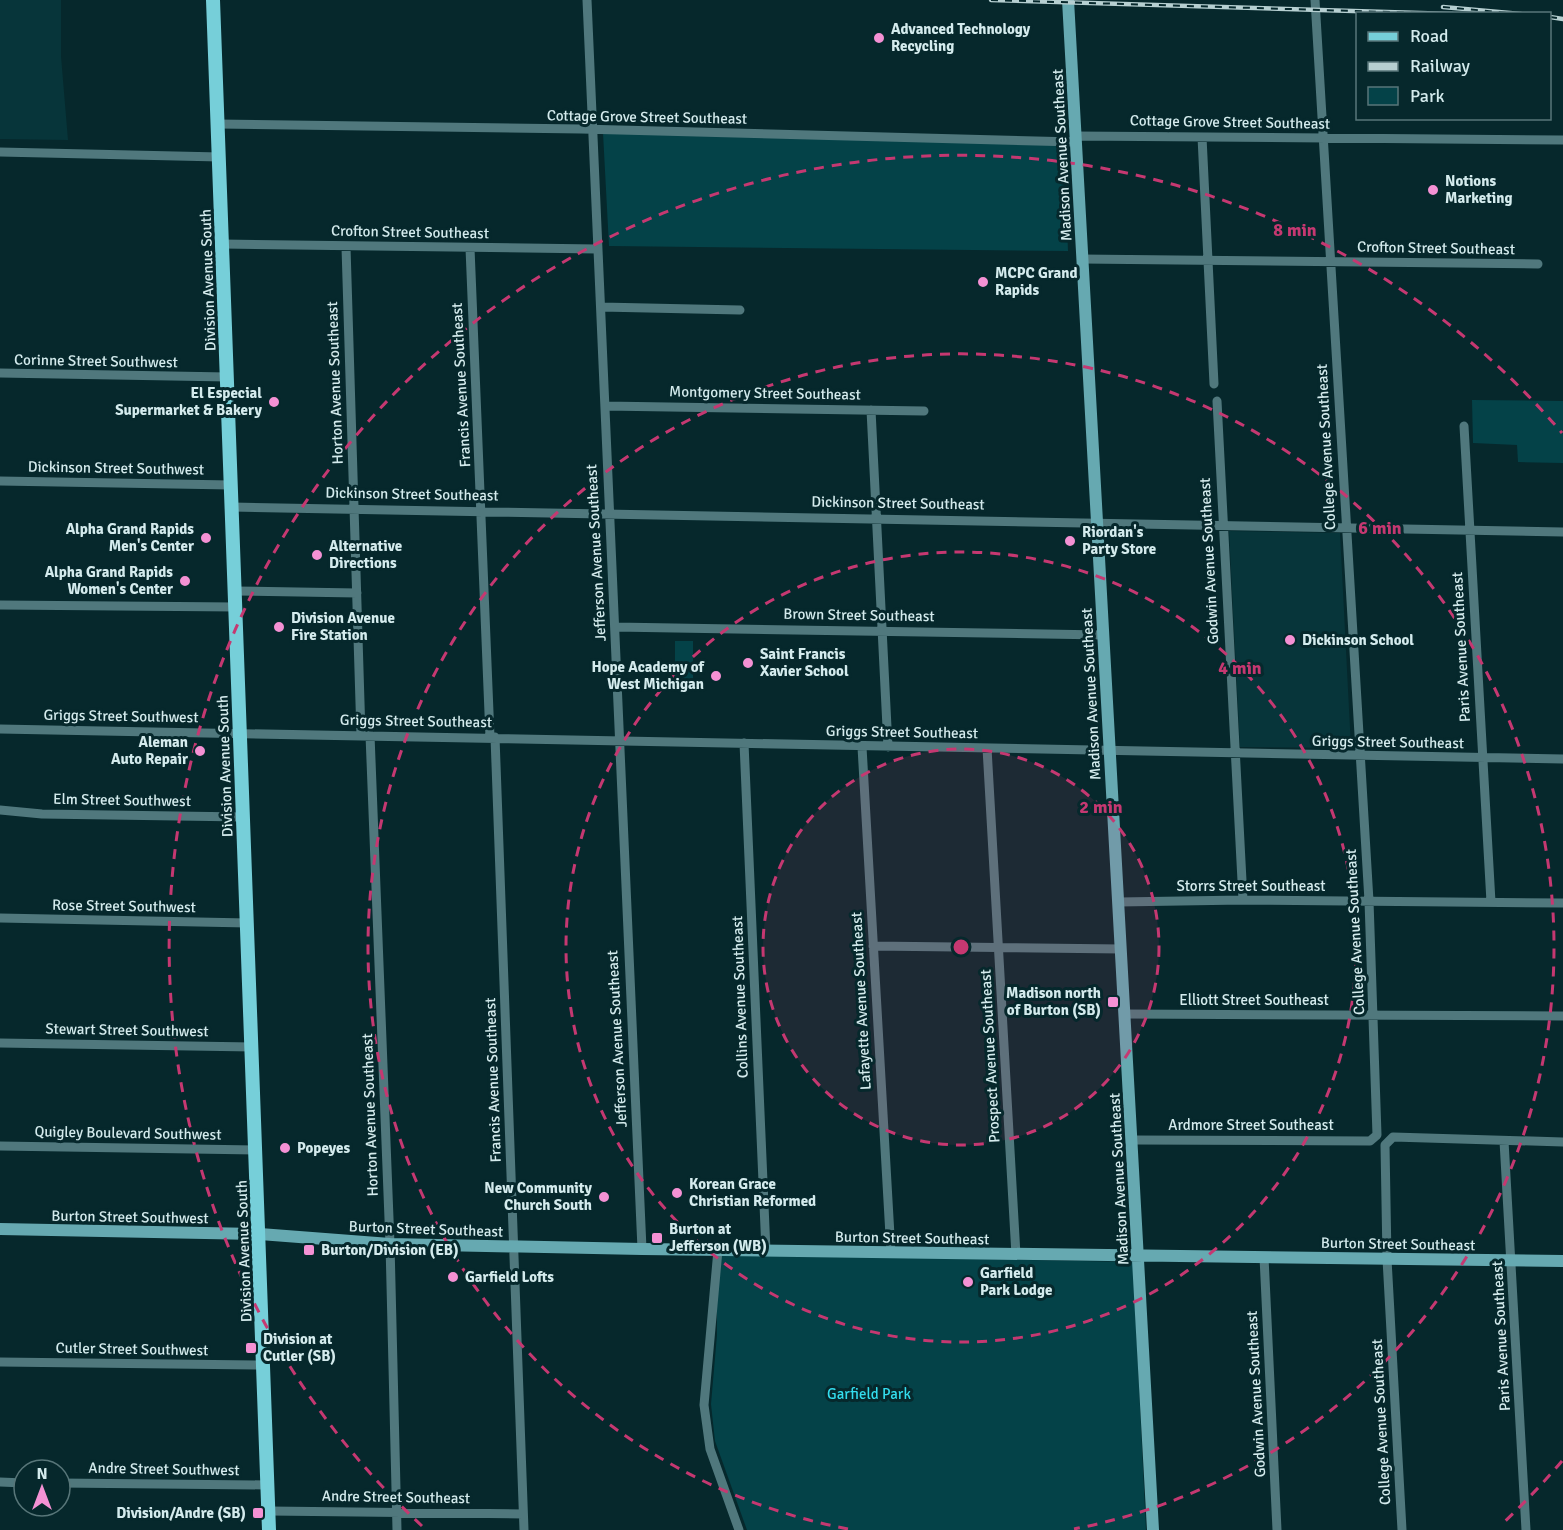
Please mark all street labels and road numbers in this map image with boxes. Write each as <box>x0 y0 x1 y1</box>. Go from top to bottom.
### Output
street label: Madison Avenue Southeast <box>1049 68 1075 242</box>
street label: Cottage Grove Street Southeast <box>547 106 747 128</box>
street label: Cottage Grove Street Southeast <box>1130 111 1330 133</box>
street label: Division Avenue South <box>197 209 219 351</box>
street label: Crofton Street Southeast <box>331 222 489 242</box>
street label: Crofton Street Southeast <box>1357 238 1515 258</box>
street label: Horton Avenue Southeast <box>323 301 347 465</box>
street label: Francis Avenue Southeast <box>448 302 474 468</box>
street label: Corinne Street Southwest <box>14 351 178 371</box>
street label: College Avenue Southeast <box>1313 363 1339 531</box>
street label: Montgomery Street Southeast <box>669 382 861 404</box>
street label: Dickinson Street Southwest <box>28 457 204 479</box>
street label: Jefferson Avenue Southeast <box>582 464 610 642</box>
street label: Godwin Avenue Southeast <box>1196 477 1222 645</box>
street label: Dickinson Street Southeast <box>325 483 499 505</box>
street label: Dickinson Street Southeast <box>811 492 985 514</box>
street label: Paris Avenue Southeast <box>1448 571 1474 723</box>
street label: Brown Street Southeast <box>783 605 935 625</box>
street label: Madison Avenue Southeast <box>1078 607 1104 781</box>
street label: Division Avenue South <box>214 695 236 837</box>
street label: Griggs Street Southwest <box>43 706 199 726</box>
street label: Griggs Street Southeast <box>340 711 492 731</box>
street label: Griggs Street Southeast <box>826 722 978 742</box>
street label: Griggs Street Southeast <box>1312 732 1464 752</box>
street label: Elm Street Southwest <box>53 790 191 810</box>
street label: College Avenue Southeast <box>1342 848 1368 1016</box>
street label: Storrs Street Southeast <box>1176 877 1326 895</box>
street label: Rose Street Southwest <box>52 896 196 916</box>
street label: Lafayette Avenue Southeast <box>847 912 875 1090</box>
street label: Collins Avenue Southeast <box>728 916 752 1078</box>
street label: Jefferson Avenue Southeast <box>603 950 631 1128</box>
street label: Prospect Avenue Southeast <box>976 969 1004 1143</box>
street label: Elliott Street Southeast <box>1179 991 1329 1009</box>
street label: Francis Avenue Southeast <box>481 997 505 1163</box>
street label: Stewart Street Southwest <box>45 1020 209 1040</box>
street label: Horton Avenue Southeast <box>358 1033 382 1197</box>
street label: Madison Avenue Southeast <box>1106 1092 1132 1266</box>
street label: Ardmore Street Southeast <box>1168 1116 1334 1134</box>
street label: Quigley Boulevard Southwest <box>34 1122 222 1144</box>
street label: Division Avenue South <box>233 1180 255 1322</box>
street label: Burton Street Southwest <box>51 1207 209 1227</box>
street label: Burton Street Southeast <box>348 1217 504 1241</box>
street label: Burton Street Southeast <box>835 1228 989 1248</box>
street label: Burton Street Southeast <box>1321 1234 1475 1254</box>
street label: Paris Avenue Southeast <box>1488 1260 1514 1412</box>
street label: Godwin Avenue Southeast <box>1243 1310 1269 1478</box>
street label: College Avenue Southeast <box>1368 1338 1394 1506</box>
street label: Cutler Street Southwest <box>55 1339 209 1359</box>
street label: Andre Street Southwest <box>88 1459 240 1479</box>
street label: Andre Street Southeast <box>322 1487 470 1507</box>

